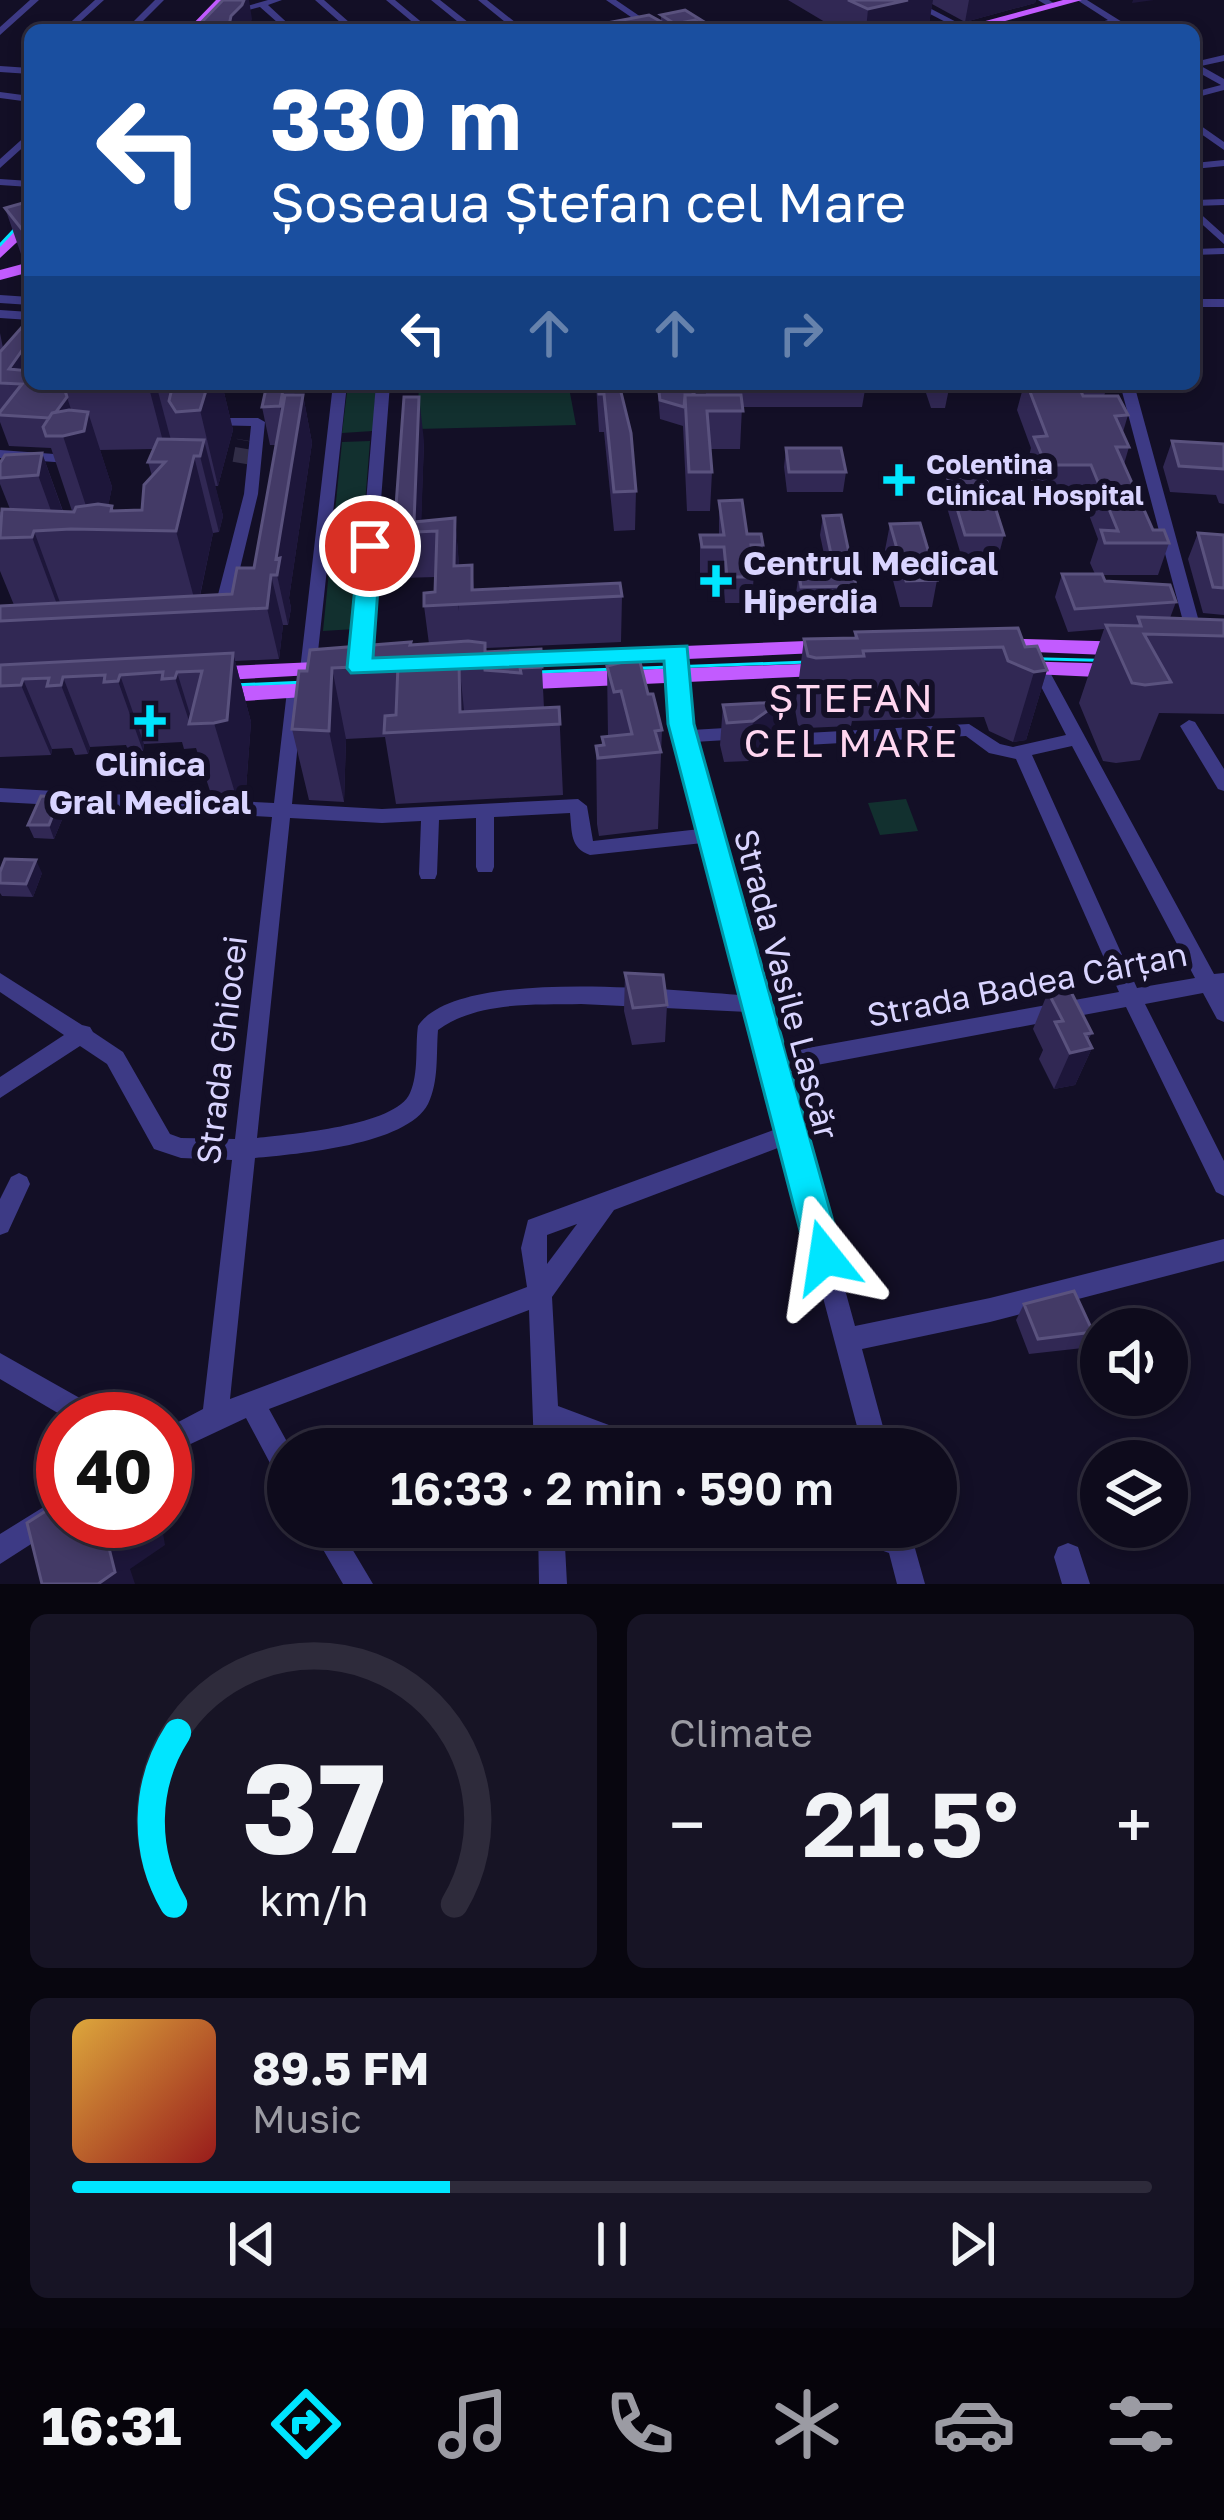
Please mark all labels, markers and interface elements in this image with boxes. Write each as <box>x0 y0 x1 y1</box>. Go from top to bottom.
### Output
text: 330 m <box>270 68 522 168</box>
icon: left <box>72 72 228 228</box>
text: Șoseaua Ștefan cel Mare <box>270 169 906 234</box>
icon: left <box>390 300 456 366</box>
icon: ahead <box>516 300 582 366</box>
icon: ahead <box>642 300 708 366</box>
icon: right <box>768 300 834 366</box>
place label: Colentina Clinical Hospital <box>926 448 1144 511</box>
marker: Colentina Clinical Hospital <box>883 464 915 496</box>
pin <box>319 495 421 597</box>
icon: arrive <box>337 513 403 579</box>
place label: Centrul Medical Hiperdia <box>743 543 998 620</box>
marker: Centrul Medical Hiperdia <box>700 565 732 597</box>
district label: ȘTEFAN CEL MARE <box>744 674 960 766</box>
marker: Clinica Gral Medical <box>134 705 166 737</box>
place label: Clinica Gral Medical <box>49 744 251 821</box>
street label: Strada Vasile Lascăr <box>727 825 847 1143</box>
street label: Strada Ghiocei <box>188 933 254 1167</box>
street label: Strada Badea Cârțan <box>864 934 1191 1035</box>
position arrow <box>762 1194 888 1320</box>
map controls <box>1080 1308 1188 1548</box>
button: sound <box>1080 1308 1188 1416</box>
speed limit sign: 40 <box>36 1392 192 1548</box>
button: layers <box>1080 1440 1188 1548</box>
text: 16:33 · 2 min · 590 m <box>390 1461 834 1515</box>
text: Climate <box>669 1709 813 1756</box>
text: 37 <box>241 1731 386 1880</box>
text: 21.5° <box>802 1769 1019 1877</box>
text: − <box>669 1784 705 1864</box>
text: + <box>1116 1784 1152 1864</box>
text: km/h <box>259 1874 368 1925</box>
text: 89.5 FM <box>252 2041 429 2095</box>
text: Music <box>252 2095 362 2142</box>
icon: previous <box>219 2211 285 2277</box>
icon: pause <box>579 2211 645 2277</box>
icon: next <box>939 2211 1005 2277</box>
icon: directions <box>264 2382 348 2466</box>
icon: music <box>431 2382 515 2466</box>
icon: phone <box>598 2382 682 2466</box>
icon: climate <box>765 2382 849 2466</box>
icon: car <box>932 2382 1016 2466</box>
icon: filters <box>1099 2382 1183 2466</box>
text: 16:31 <box>41 2392 182 2457</box>

